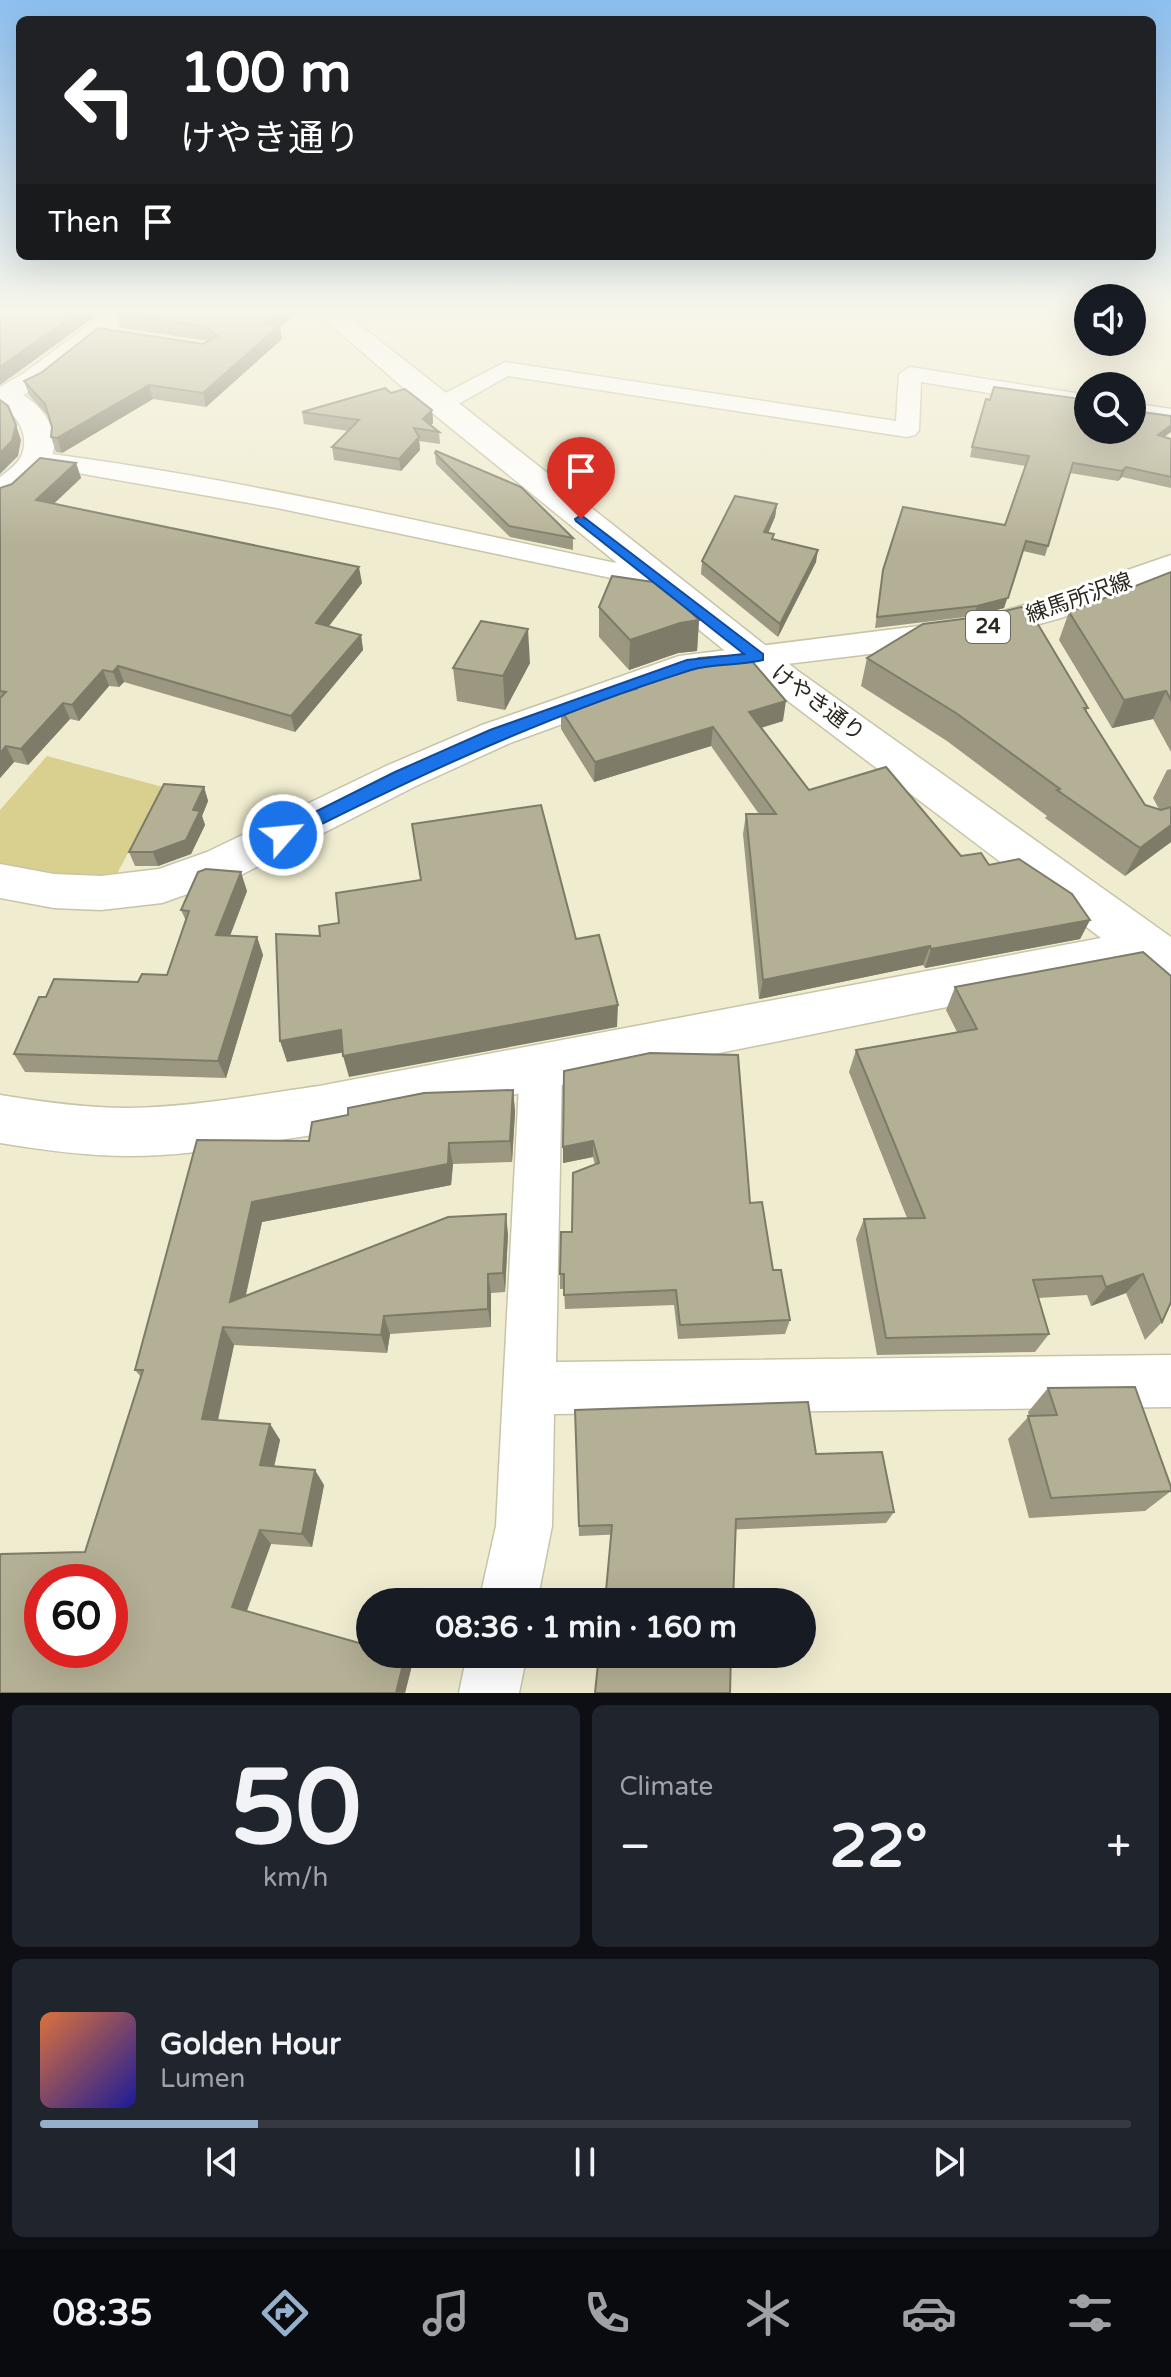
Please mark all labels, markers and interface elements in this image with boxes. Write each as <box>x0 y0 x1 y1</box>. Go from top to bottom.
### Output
text: 100 m <box>180 40 351 107</box>
icon: left <box>48 48 152 152</box>
text: けやき通り <box>180 117 360 160</box>
icon: arrive <box>136 200 180 244</box>
text: Then <box>48 204 120 241</box>
map controls <box>1074 284 1146 444</box>
button: sound <box>1074 284 1146 356</box>
button: search <box>1074 372 1146 444</box>
pin <box>547 437 615 519</box>
icon: arrive <box>559 449 603 493</box>
street label: 練馬所沢線 <box>1023 568 1135 628</box>
road number: 24 <box>966 611 1010 643</box>
street label: けやき通り <box>766 660 870 746</box>
position arrow <box>241 793 325 877</box>
speed limit sign: 60 <box>24 1564 128 1668</box>
text: 08:36 · 1 min · 160 m <box>435 1609 737 1646</box>
text: 50 <box>230 1747 361 1872</box>
text: Climate <box>620 1771 713 1802</box>
text: 22° <box>830 1811 928 1883</box>
text: − <box>620 1821 651 1874</box>
text: + <box>1106 1821 1131 1874</box>
text: km/h <box>263 1862 328 1893</box>
text: Golden Hour <box>160 2026 341 2063</box>
text: Lumen <box>160 2063 245 2094</box>
icon: previous <box>200 2140 244 2184</box>
icon: pause <box>563 2140 607 2184</box>
icon: next <box>927 2140 971 2184</box>
icon: directions <box>257 2285 313 2341</box>
icon: music <box>418 2285 474 2341</box>
icon: phone <box>579 2285 635 2341</box>
icon: climate <box>740 2285 796 2341</box>
icon: car <box>901 2285 957 2341</box>
icon: filters <box>1062 2285 1118 2341</box>
text: 08:35 <box>53 2292 152 2335</box>

